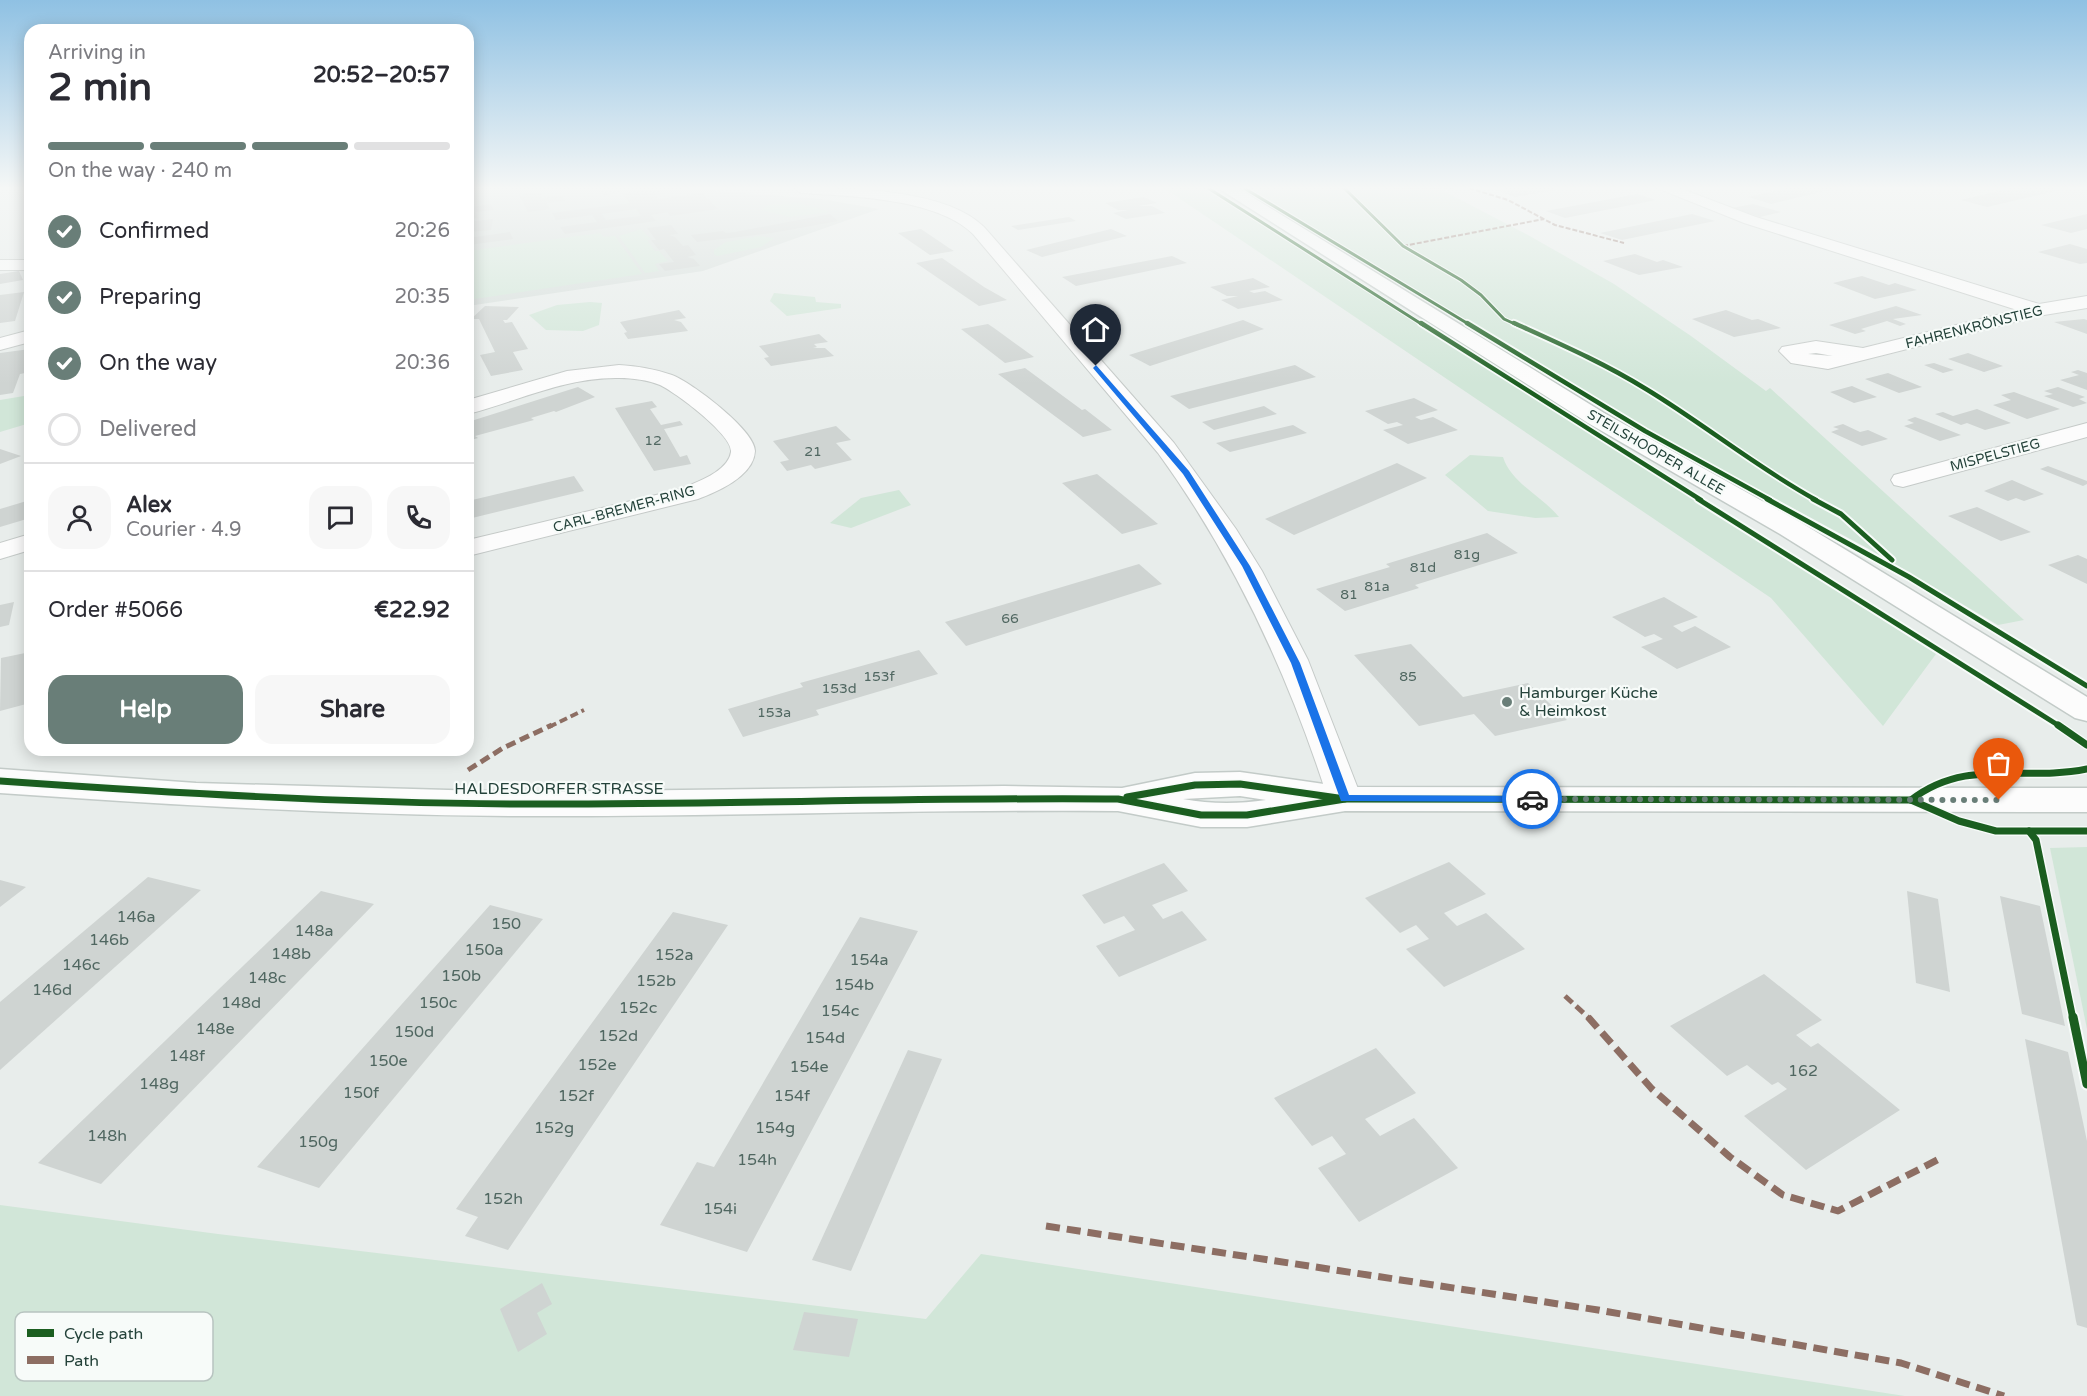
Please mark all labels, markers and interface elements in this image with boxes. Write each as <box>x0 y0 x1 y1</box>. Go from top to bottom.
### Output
text: Arriving in <box>48 41 146 65</box>
text: 20:52–20:57 <box>313 62 450 88</box>
text: 2 min <box>48 64 152 111</box>
text: On the way · 240 m <box>48 159 232 183</box>
icon: check <box>48 215 81 248</box>
text: Confirmed <box>99 218 209 244</box>
text: 20:26 <box>395 219 450 243</box>
icon: check <box>48 281 81 314</box>
text: Preparing <box>99 284 202 310</box>
text: 20:35 <box>395 285 450 309</box>
street label: FAHRENKRÖNSTIEG <box>1904 302 2044 352</box>
pin <box>1070 304 1121 366</box>
icon: home <box>1079 313 1112 346</box>
icon: check <box>48 347 81 380</box>
text: On the way <box>99 350 217 376</box>
text: 20:36 <box>395 351 450 375</box>
street label: STEILSHOOPER ALLEE <box>1584 406 1728 498</box>
text: Delivered <box>99 416 197 442</box>
house number: 12 <box>644 432 662 449</box>
street label: MISPELSTIEG <box>1948 435 2042 475</box>
house number: 21 <box>804 443 822 460</box>
street label: CARL-BREMER-RING <box>551 482 697 536</box>
button: person <box>48 486 111 549</box>
button: chat <box>309 486 372 549</box>
button: phone <box>387 486 450 549</box>
text: Alex <box>126 492 172 518</box>
text: Courier · 4.9 <box>126 518 241 542</box>
house number: 81g <box>1454 546 1480 563</box>
house number: 81d <box>1410 559 1436 576</box>
house number: 81a <box>1364 578 1390 595</box>
house number: 81 <box>1340 586 1358 603</box>
text: Order #5066 <box>48 597 183 623</box>
text: €22.92 <box>374 597 450 623</box>
house number: 66 <box>1001 610 1019 627</box>
house number: 153f <box>863 668 896 685</box>
house number: 85 <box>1399 668 1417 685</box>
button: Help <box>48 675 243 744</box>
button: Share <box>255 675 450 744</box>
house number: 153d <box>821 680 857 697</box>
place label: Hamburger Küche & Heimkost <box>1519 683 1658 721</box>
marker: Hamburger Küche & Heimkost <box>1500 695 1514 709</box>
house number: 153a <box>757 704 791 721</box>
pin <box>1973 738 2024 800</box>
icon: bag <box>1982 747 2015 780</box>
courier <box>1502 769 1562 829</box>
street label: HALDESDORFER STRASSE <box>454 779 664 799</box>
icon: car <box>1516 783 1549 816</box>
house number: 146a <box>116 907 156 927</box>
house number: 150 <box>491 914 521 934</box>
house number: 148a <box>294 921 334 941</box>
house number: 146b <box>89 930 129 950</box>
house number: 150a <box>464 940 504 960</box>
house number: 148b <box>271 944 311 964</box>
house number: 152a <box>654 945 694 965</box>
house number: 154a <box>849 950 889 970</box>
house number: 146c <box>62 955 100 975</box>
house number: 150b <box>441 966 481 986</box>
house number: 148c <box>248 968 286 988</box>
house number: 152b <box>636 971 676 991</box>
house number: 154b <box>834 975 874 995</box>
house number: 146d <box>32 980 72 1000</box>
house number: 148d <box>221 993 261 1013</box>
house number: 150c <box>419 993 457 1013</box>
house number: 152c <box>619 998 657 1018</box>
house number: 154c <box>821 1001 859 1021</box>
house number: 148e <box>195 1019 235 1039</box>
house number: 150d <box>394 1022 434 1042</box>
house number: 152d <box>598 1026 638 1046</box>
house number: 154d <box>805 1028 845 1048</box>
house number: 148f <box>169 1046 206 1066</box>
house number: 150e <box>368 1051 408 1071</box>
house number: 152e <box>577 1055 617 1075</box>
house number: 154e <box>789 1057 829 1077</box>
house number: 162 <box>1788 1061 1818 1081</box>
house number: 148g <box>139 1074 179 1094</box>
house number: 150f <box>343 1083 380 1103</box>
house number: 152f <box>558 1086 595 1106</box>
house number: 154f <box>774 1086 811 1106</box>
house number: 152g <box>534 1118 574 1138</box>
house number: 154g <box>755 1118 795 1138</box>
house number: 148h <box>87 1126 127 1146</box>
house number: 150g <box>298 1132 338 1152</box>
house number: 154h <box>737 1150 777 1170</box>
house number: 152h <box>483 1189 523 1209</box>
house number: 154i <box>703 1199 737 1219</box>
legend <box>15 1312 213 1381</box>
text: Cycle path <box>64 1324 143 1344</box>
text: Path <box>64 1351 99 1371</box>

